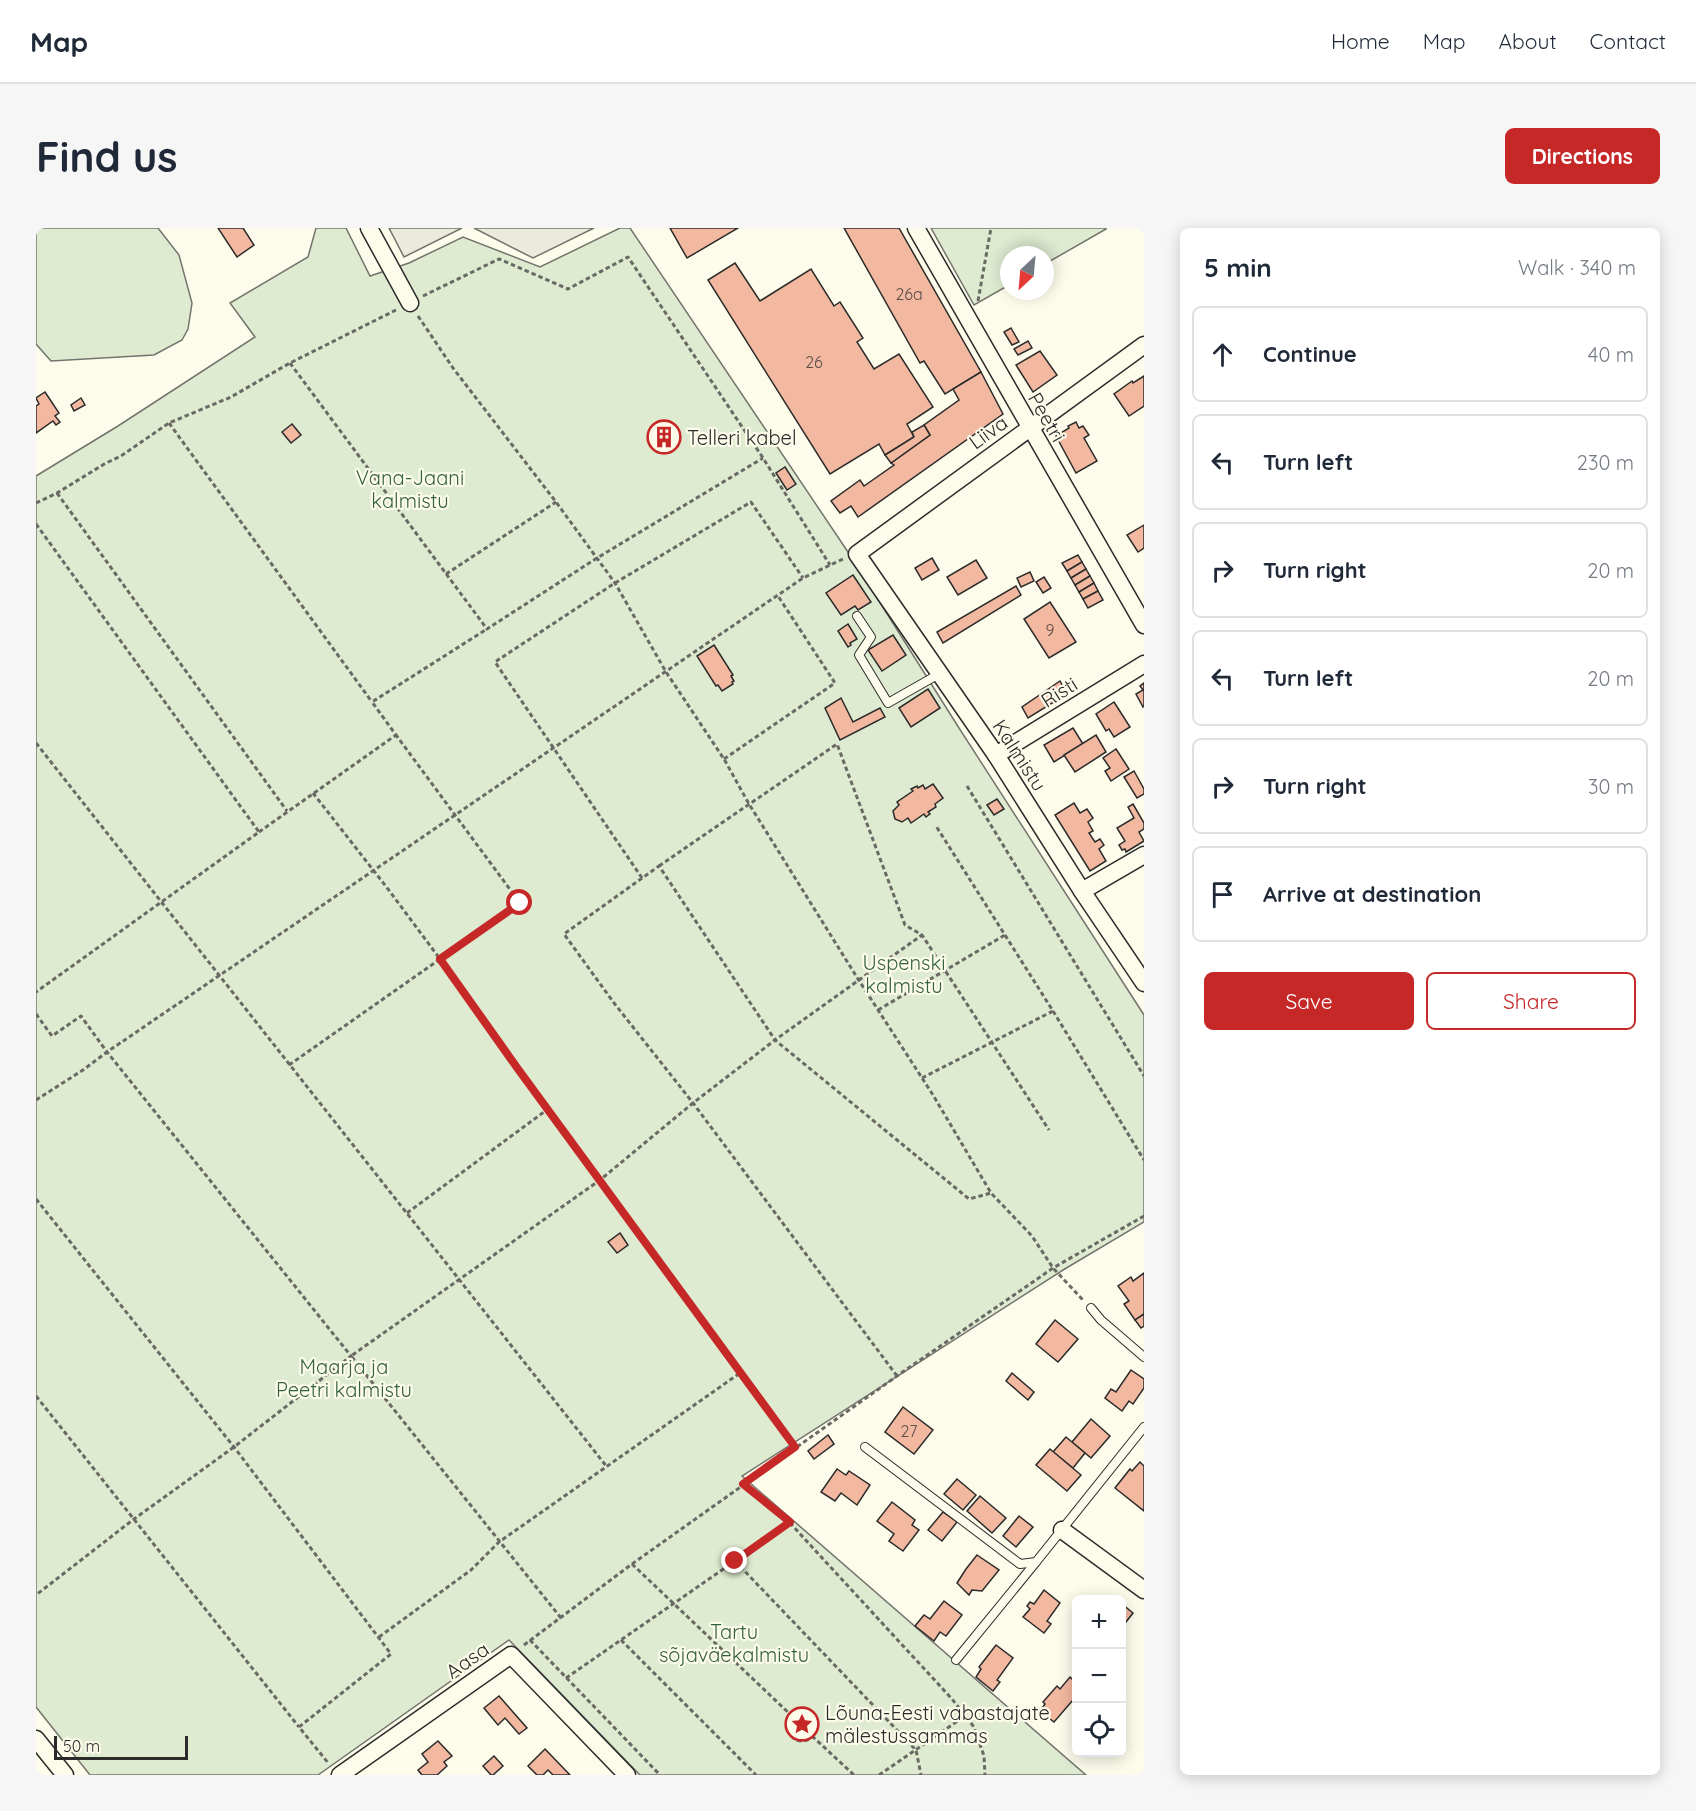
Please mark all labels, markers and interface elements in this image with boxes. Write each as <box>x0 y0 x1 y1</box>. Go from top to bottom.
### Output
text: Map <box>30 24 88 59</box>
text: Home <box>1331 28 1390 54</box>
text: Map <box>1423 28 1466 54</box>
text: About <box>1499 28 1557 54</box>
text: Contact <box>1590 28 1666 54</box>
button: Directions <box>1505 128 1660 184</box>
text: Find us <box>36 130 178 183</box>
north arrow <box>1000 246 1054 300</box>
text: 5 min <box>1204 251 1272 284</box>
text: Walk · 340 m <box>1518 255 1636 280</box>
house number: 26a <box>895 284 923 304</box>
icon: ahead <box>1206 338 1239 371</box>
text: Continue <box>1263 340 1357 368</box>
text: 40 m <box>1588 342 1634 367</box>
house number: 26 <box>805 352 823 372</box>
street label: Peetri <box>1023 388 1071 446</box>
street label: Liiva <box>964 410 1012 454</box>
building icon: Telleri kabel <box>646 419 682 455</box>
place label: Telleri kabel <box>687 425 796 450</box>
icon: left <box>1206 446 1239 479</box>
text: Turn left <box>1263 448 1353 476</box>
text: 230 m <box>1577 450 1634 475</box>
park label: Vana-Jaani kalmistu <box>356 465 464 513</box>
icon: right <box>1206 554 1239 587</box>
text: Turn right <box>1263 556 1367 584</box>
text: 20 m <box>1587 558 1634 583</box>
house number: 9 <box>1046 620 1055 640</box>
icon: left <box>1206 662 1239 695</box>
text: Turn left <box>1263 664 1353 692</box>
text: 20 m <box>1587 666 1634 691</box>
street label: Risti <box>1036 671 1082 713</box>
street label: Kalmistu <box>988 715 1052 795</box>
icon: right <box>1206 770 1239 803</box>
text: Turn right <box>1263 772 1367 800</box>
text: 30 m <box>1588 774 1634 799</box>
icon: arrive <box>1206 878 1239 911</box>
text: Arrive at destination <box>1263 880 1481 908</box>
route start <box>506 889 532 915</box>
park label: Uspenski kalmistu <box>863 950 945 998</box>
button: Save <box>1204 972 1414 1030</box>
button: Share <box>1426 972 1636 1030</box>
park label: Maarja ja Peetri kalmistu <box>276 1354 412 1402</box>
house number: 27 <box>901 1421 917 1441</box>
route end <box>721 1547 747 1573</box>
map controls <box>1072 1595 1126 1757</box>
button: + <box>1072 1595 1126 1649</box>
park label: Tartu sõjaväekalmistu <box>659 1619 809 1667</box>
street label: Aasa <box>441 1636 493 1684</box>
button: − <box>1072 1649 1126 1703</box>
place label: Lõuna-Eesti vabastajate mälestussammas <box>825 1700 1050 1748</box>
button: locate <box>1072 1703 1126 1757</box>
place icon: Lõuna-Eesti vabastajate mälestussammas <box>784 1706 820 1742</box>
scale bar <box>54 1733 188 1760</box>
text: 50 m <box>63 1736 100 1756</box>

